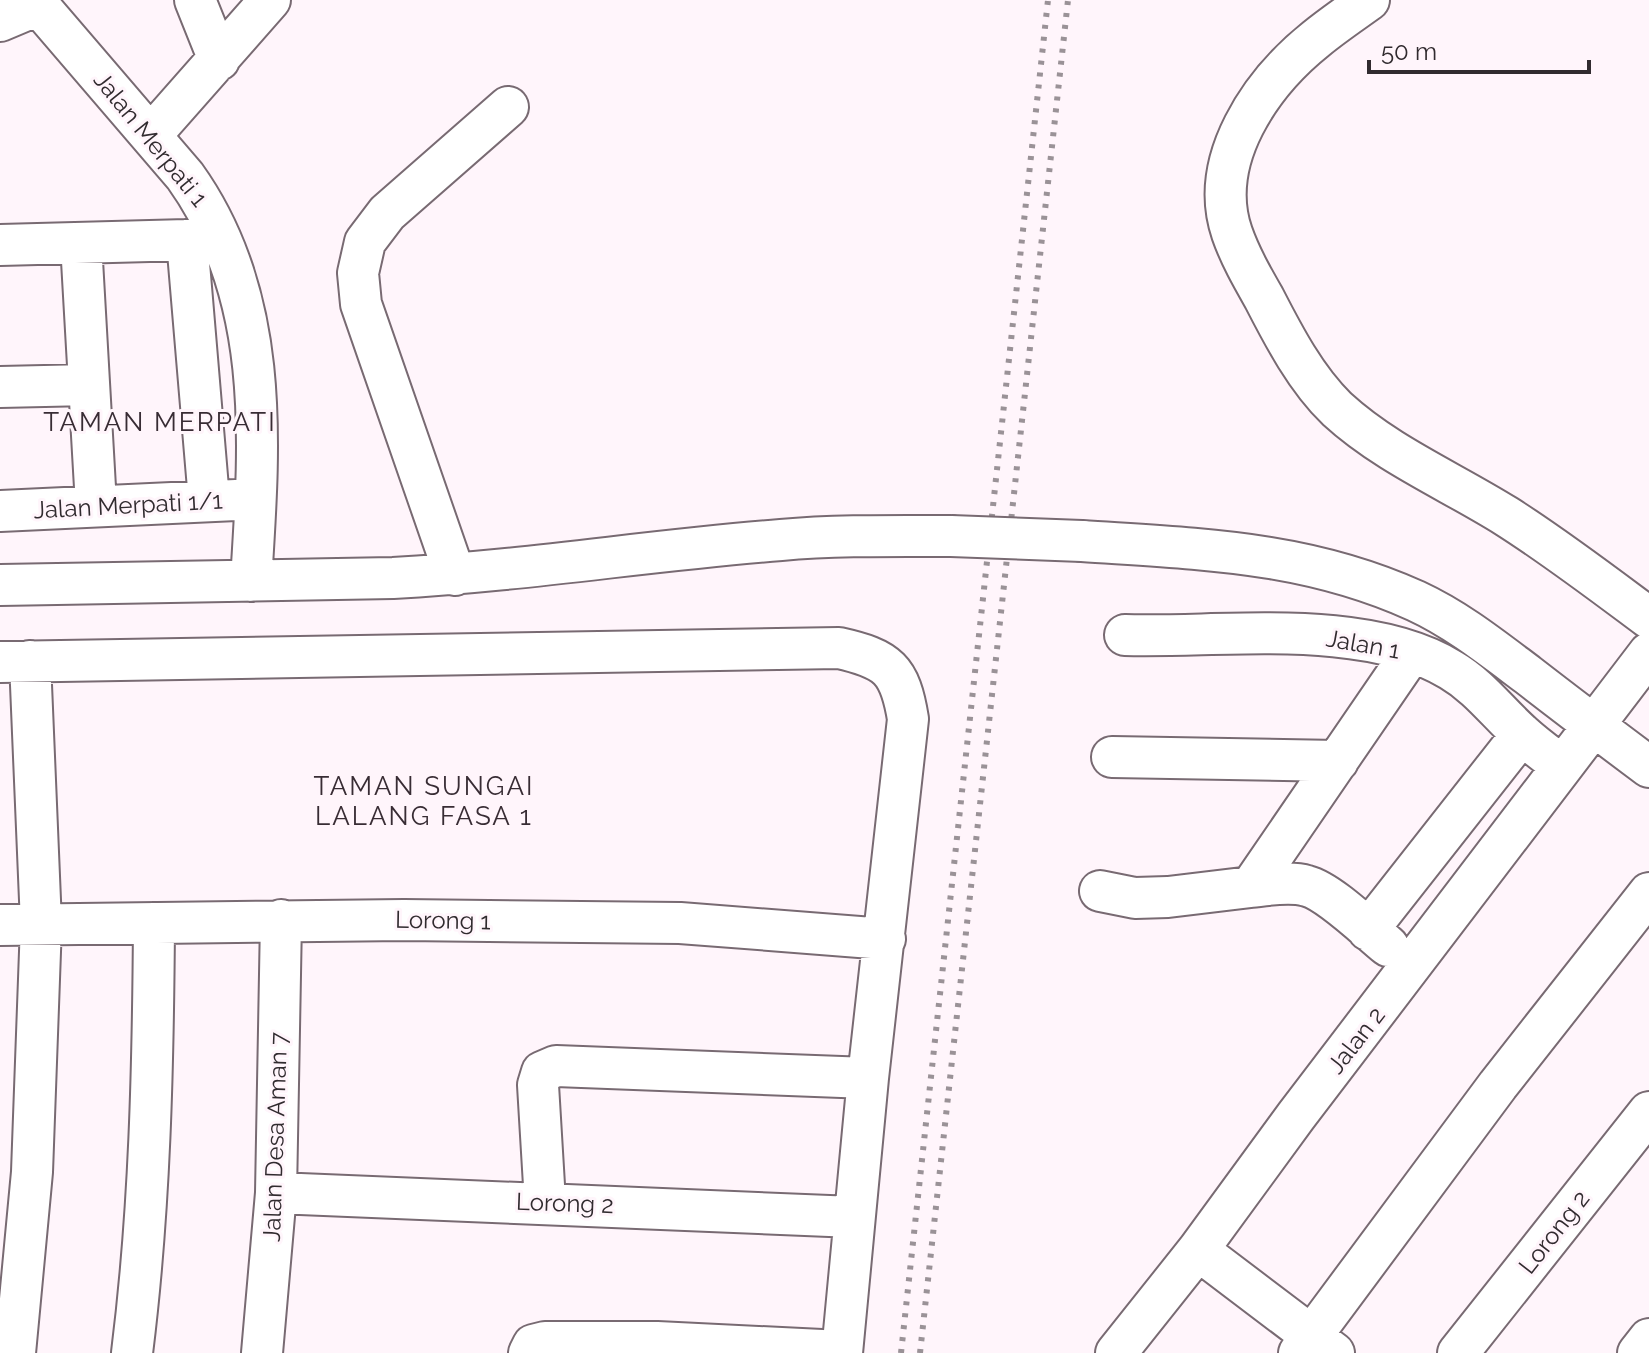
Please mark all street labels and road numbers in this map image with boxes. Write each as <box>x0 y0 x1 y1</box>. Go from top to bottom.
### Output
street label: Jalan Merpati 1 <box>88 66 214 212</box>
street label: Jalan Merpati 1/1 <box>33 486 223 524</box>
street label: Jalan 1 <box>1324 623 1402 665</box>
street label: Lorong 1 <box>395 905 491 935</box>
street label: Jalan 2 <box>1321 1001 1391 1079</box>
street label: Jalan Desa Aman 7 <box>257 1032 293 1242</box>
street label: Lorong 2 <box>1512 1185 1596 1279</box>
street label: Lorong 2 <box>516 1187 614 1219</box>

